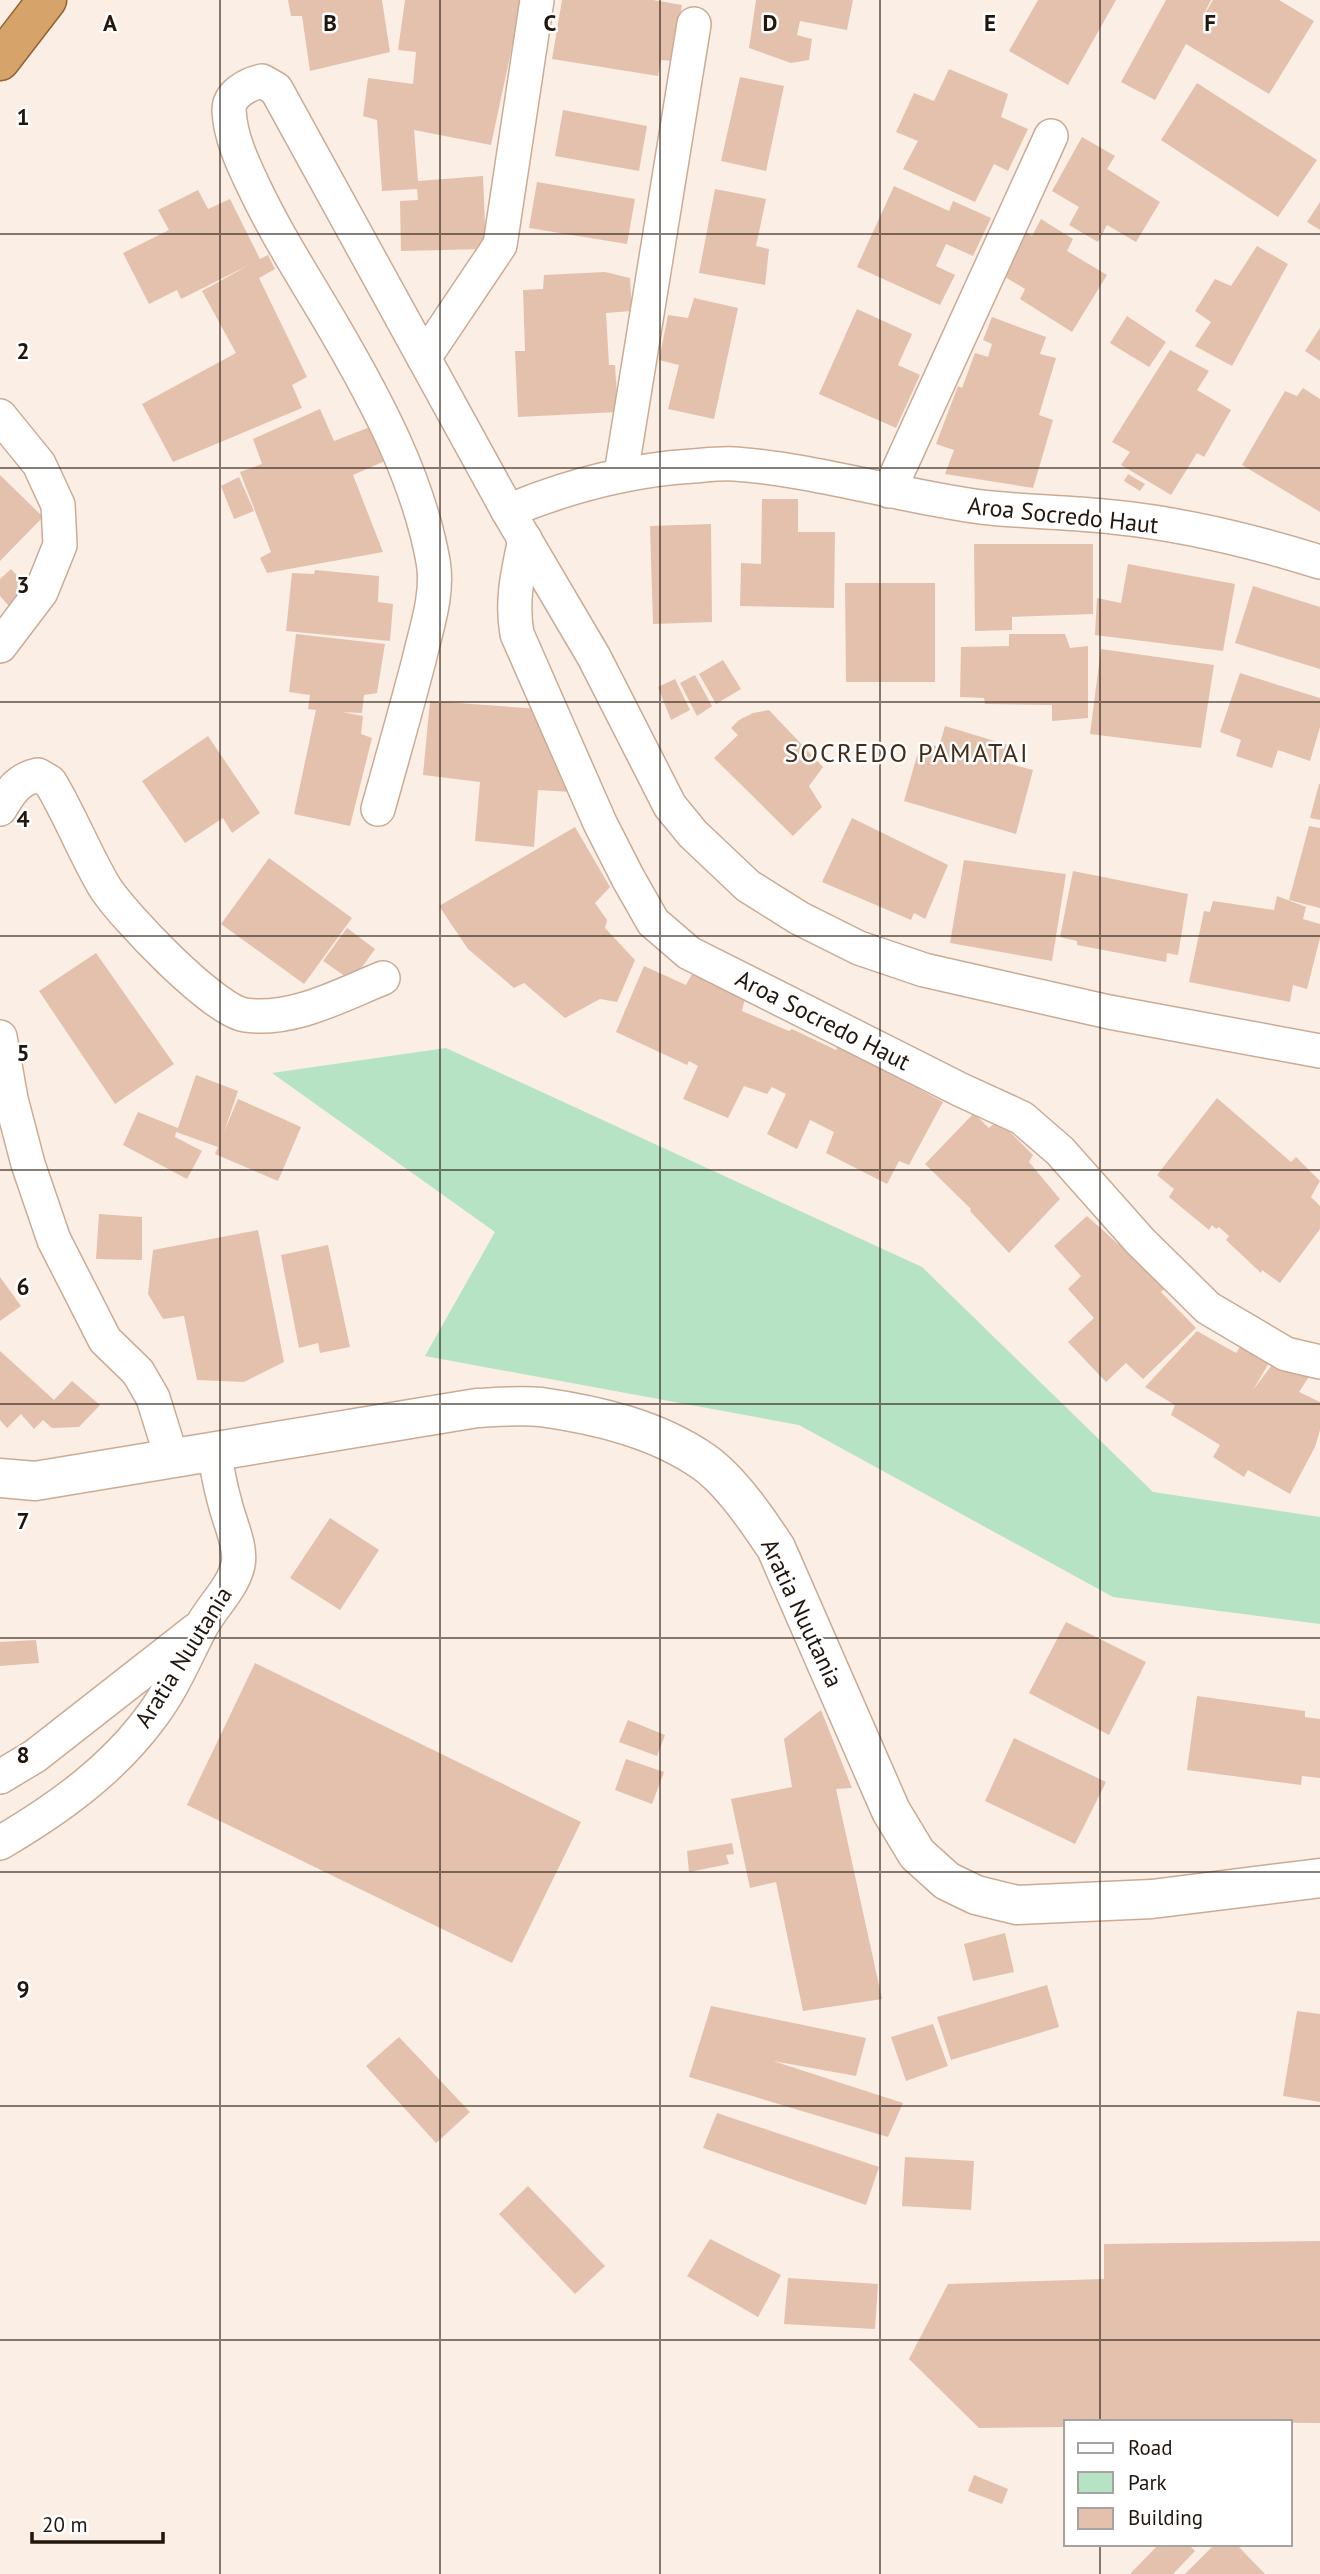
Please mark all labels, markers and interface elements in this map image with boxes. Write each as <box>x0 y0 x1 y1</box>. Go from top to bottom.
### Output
text: A <box>103 8 117 37</box>
text: B <box>323 8 337 37</box>
text: C <box>544 8 557 37</box>
text: D <box>763 8 777 37</box>
text: E <box>984 8 996 37</box>
text: F <box>1204 8 1216 37</box>
text: 1 <box>16 102 30 131</box>
text: 2 <box>16 336 30 365</box>
street label: Aroa Socredo Haut <box>966 490 1160 540</box>
text: 3 <box>16 570 30 599</box>
district label: SOCREDO PAMATAI <box>784 736 1030 769</box>
text: 4 <box>16 804 30 833</box>
street label: Aroa Socredo Haut <box>731 963 915 1077</box>
text: 5 <box>16 1038 30 1067</box>
text: 6 <box>16 1272 30 1301</box>
text: 7 <box>16 1506 30 1535</box>
street label: Aratia Nuutania <box>754 1534 850 1692</box>
street label: Aratia Nuutania <box>127 1581 239 1733</box>
text: 8 <box>16 1740 30 1769</box>
text: 9 <box>16 1974 30 2003</box>
legend <box>1064 2420 1292 2546</box>
text: Road <box>1128 2434 1172 2461</box>
text: Park <box>1128 2469 1167 2496</box>
scale bar <box>32 2500 163 2544</box>
text: Building <box>1128 2504 1203 2531</box>
text: 20 m <box>42 2511 88 2538</box>

